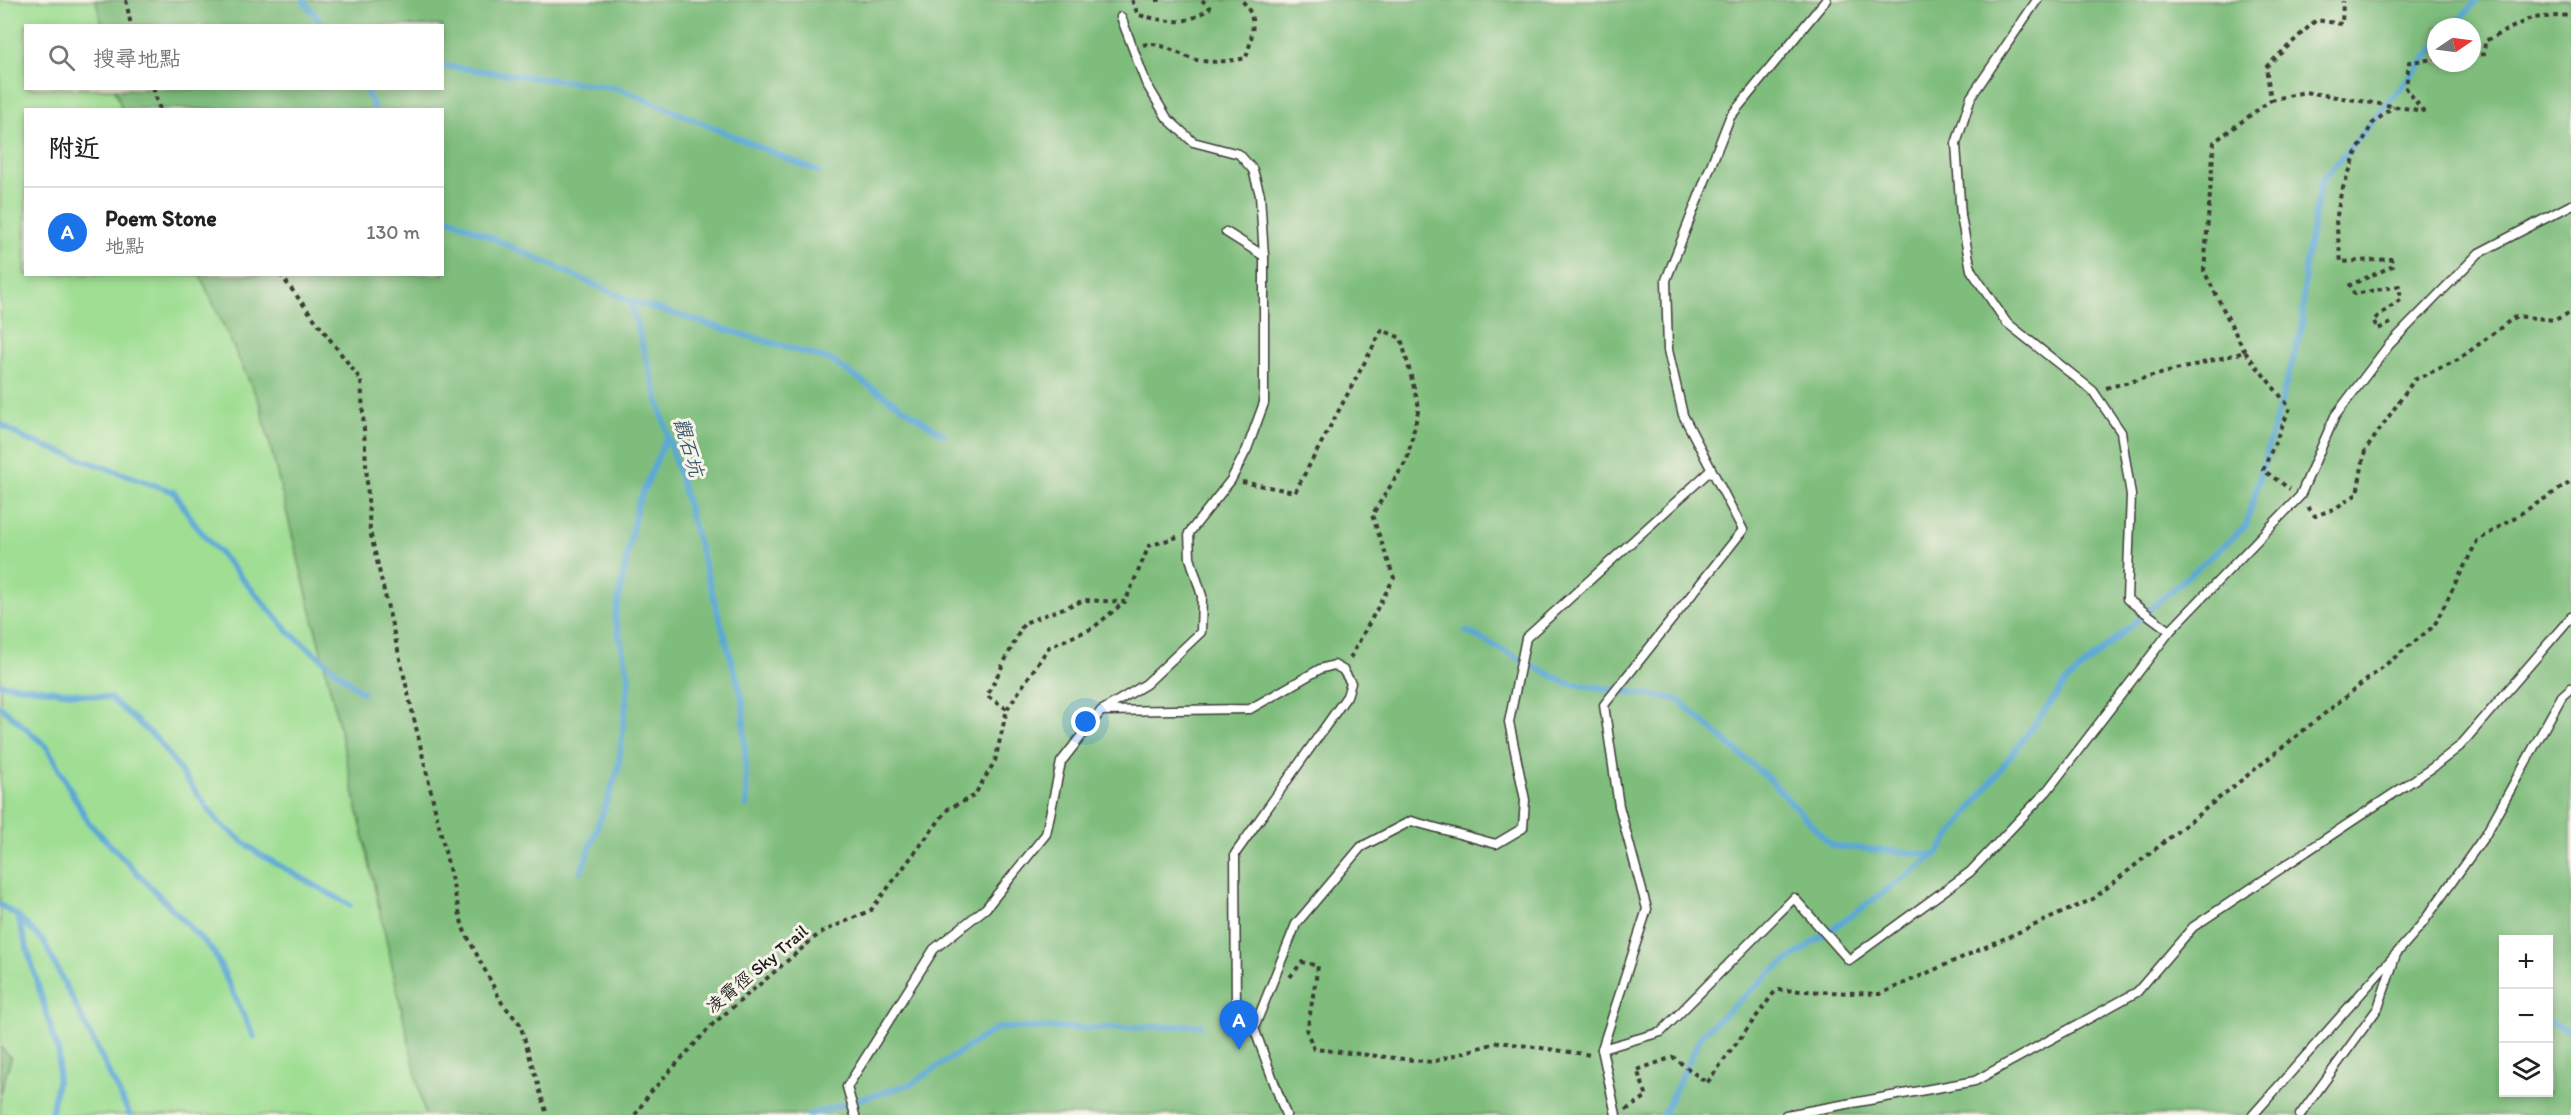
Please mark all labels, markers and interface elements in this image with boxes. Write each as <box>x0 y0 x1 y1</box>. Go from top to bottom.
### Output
north arrow <box>2427 18 2481 72</box>
search box <box>24 24 444 90</box>
icon: search <box>45 41 78 74</box>
text: 搜尋地點 <box>93 45 181 72</box>
text: 附近 <box>48 132 100 164</box>
text: Poem Stone <box>105 205 217 232</box>
text: A <box>61 220 74 244</box>
text: 130 m <box>366 220 420 244</box>
text: 地點 <box>105 234 145 258</box>
water label: 觀石坑 <box>669 415 709 481</box>
your location <box>1071 707 1100 736</box>
street label: 凌霄徑 Sky Trail <box>702 920 812 1018</box>
map controls <box>2499 935 2553 1097</box>
button: + <box>2499 935 2553 989</box>
button: − <box>2499 989 2553 1043</box>
pin: A <box>1220 1000 1258 1050</box>
button: layers <box>2499 1043 2553 1097</box>

